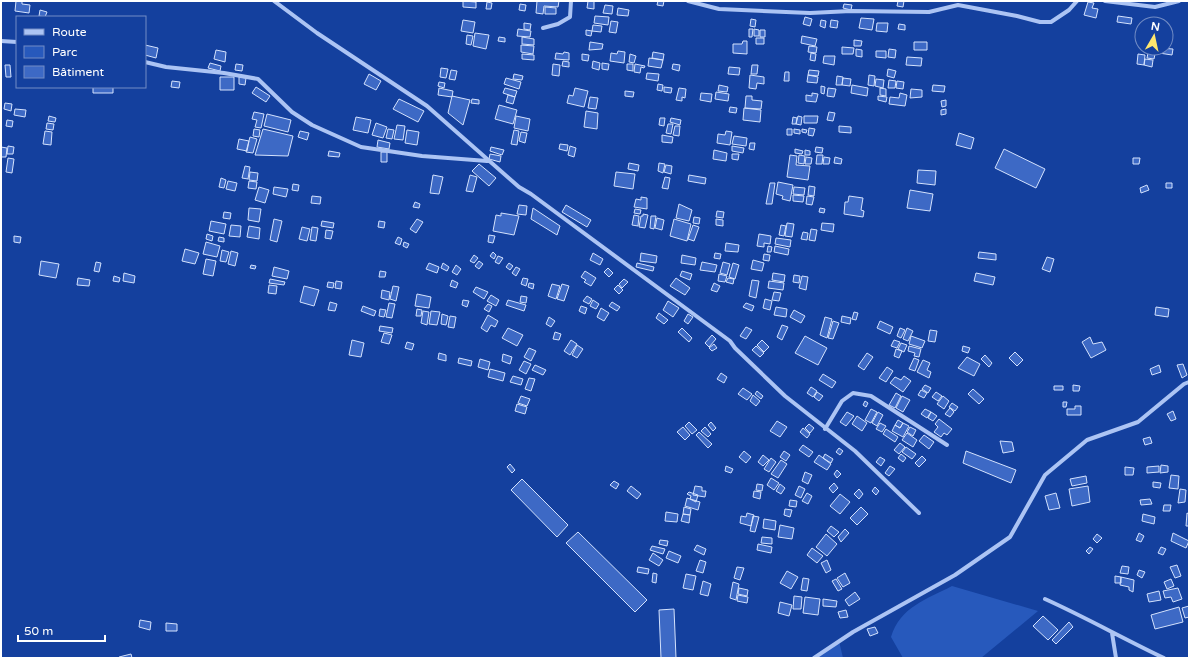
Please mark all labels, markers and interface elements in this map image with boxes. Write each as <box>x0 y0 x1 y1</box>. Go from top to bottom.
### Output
legend <box>16 16 146 88</box>
north arrow <box>1134 16 1174 56</box>
text: N <box>1150 20 1161 34</box>
text: Route <box>52 25 87 39</box>
text: Parc <box>52 45 77 59</box>
text: Bâtiment <box>52 65 104 79</box>
scale bar <box>18 617 105 643</box>
text: 50 m <box>24 624 53 638</box>

